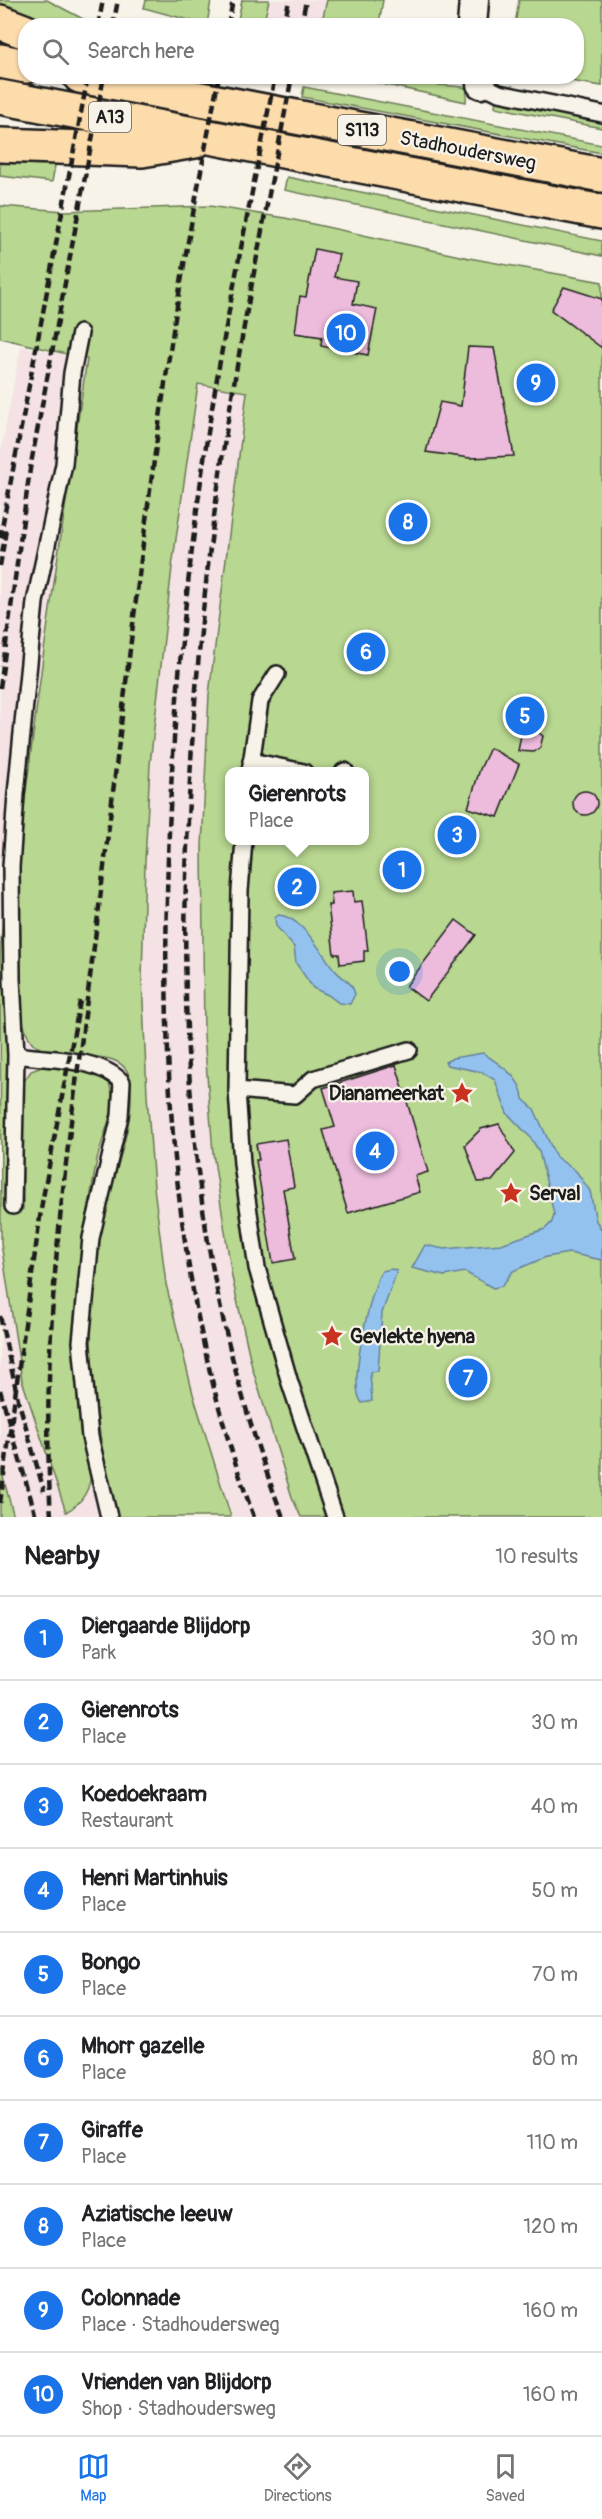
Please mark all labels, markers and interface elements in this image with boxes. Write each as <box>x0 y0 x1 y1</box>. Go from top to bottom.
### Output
search box <box>18 18 584 84</box>
icon: search <box>39 35 72 68</box>
text: Search here <box>87 37 194 65</box>
road number: A13 <box>89 102 131 132</box>
road number: S113 <box>338 115 386 145</box>
street label: Stadhoudersweg <box>398 125 538 176</box>
pin: 10 <box>326 310 366 356</box>
pin: 9 <box>516 360 556 406</box>
pin: 8 <box>388 500 428 544</box>
pin: 6 <box>346 630 386 674</box>
pin: 5 <box>506 694 544 738</box>
popup <box>225 767 369 845</box>
text: Gierenrots <box>248 780 346 808</box>
text: Place <box>248 808 293 833</box>
pin: 3 <box>438 812 476 858</box>
pin: 1 <box>382 848 422 892</box>
pin: 2 <box>278 864 316 910</box>
your location <box>385 957 414 986</box>
place icon: Dianameerkat <box>449 1080 475 1106</box>
place label: Dianameerkat <box>329 1081 445 1106</box>
pin: 4 <box>356 1128 394 1174</box>
place icon: Serval <box>498 1180 524 1206</box>
place label: Serval <box>529 1181 581 1206</box>
place icon: Gevlekte hyena <box>319 1323 345 1349</box>
place label: Gevlekte hyena <box>350 1324 475 1349</box>
pin: 7 <box>448 1356 488 1400</box>
text: Nearby <box>24 1540 100 1572</box>
text: 10 results <box>495 1544 578 1569</box>
text: Diergaarde Blijdorp <box>81 1612 250 1640</box>
text: 1 <box>40 1626 47 1651</box>
text: 30 m <box>531 1626 578 1651</box>
text: Park <box>81 1640 116 1665</box>
text: Gierenrots <box>81 1696 179 1724</box>
text: 2 <box>38 1710 49 1735</box>
text: 30 m <box>531 1710 578 1735</box>
text: Place <box>81 1724 126 1749</box>
text: Koedoekraam <box>81 1780 207 1808</box>
text: 3 <box>38 1794 49 1819</box>
text: 40 m <box>531 1794 578 1819</box>
text: Restaurant <box>81 1808 173 1833</box>
text: Henri Martinhuis <box>81 1864 228 1892</box>
text: 4 <box>38 1878 49 1903</box>
text: 50 m <box>531 1878 578 1903</box>
text: Place <box>81 1892 126 1917</box>
text: Bongo <box>81 1948 140 1976</box>
text: 5 <box>38 1962 49 1987</box>
text: 70 m <box>532 1962 578 1987</box>
text: Place <box>81 1976 126 2001</box>
text: Mhorr gazelle <box>81 2032 204 2060</box>
text: 6 <box>38 2046 49 2071</box>
text: 80 m <box>532 2046 578 2071</box>
text: Place <box>81 2060 126 2085</box>
text: Giraffe <box>81 2116 143 2144</box>
text: 7 <box>38 2130 49 2155</box>
text: 110 m <box>527 2130 578 2155</box>
text: Place <box>81 2144 126 2169</box>
text: Aziatische leeuw <box>81 2200 233 2228</box>
text: 8 <box>38 2214 49 2239</box>
text: 120 m <box>523 2214 578 2239</box>
text: Place <box>81 2228 126 2253</box>
text: Colonnade <box>81 2284 180 2312</box>
text: 9 <box>38 2298 49 2323</box>
text: 160 m <box>523 2298 578 2323</box>
text: Place · Stadhoudersweg <box>81 2312 280 2337</box>
text: Vrienden van Blijdorp <box>81 2368 272 2396</box>
text: 10 <box>33 2382 54 2407</box>
text: 160 m <box>523 2382 578 2407</box>
text: Shop · Stadhoudersweg <box>81 2396 276 2421</box>
tab: Map <box>77 2450 110 2506</box>
tab: Directions <box>264 2450 332 2506</box>
tab: Saved <box>485 2450 525 2506</box>

